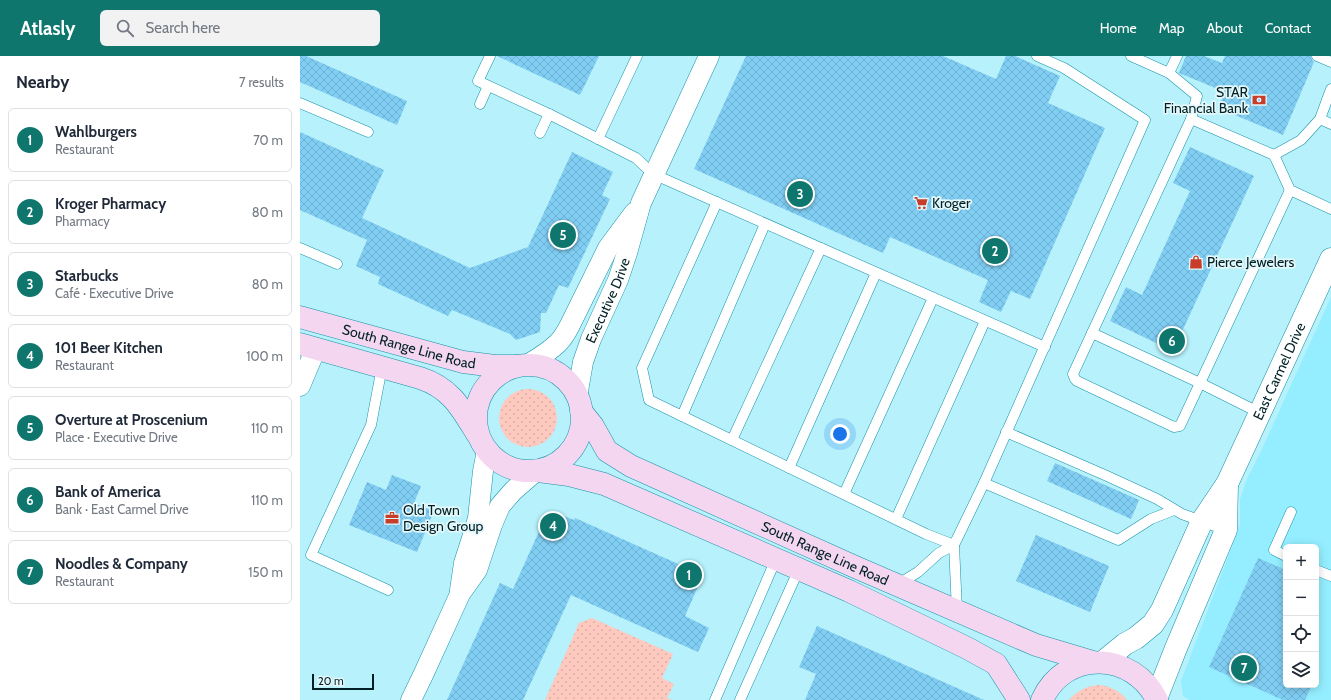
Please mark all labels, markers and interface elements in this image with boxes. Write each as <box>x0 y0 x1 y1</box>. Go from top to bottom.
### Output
search box <box>100 10 380 46</box>
text: Atlasly <box>20 17 76 40</box>
icon: search <box>114 17 136 39</box>
text: Search here <box>146 19 220 37</box>
text: Home <box>1100 19 1137 37</box>
text: Map <box>1159 19 1184 37</box>
text: About <box>1206 19 1243 37</box>
text: Contact <box>1265 19 1311 37</box>
text: Nearby <box>16 72 69 92</box>
text: 7 results <box>239 74 284 90</box>
place label: STAR Financial Bank <box>1164 83 1249 117</box>
bank icon: STAR Financial Bank <box>1251 92 1267 108</box>
text: Wahlburgers <box>55 123 137 141</box>
text: 1 <box>28 132 32 148</box>
text: 70 m <box>253 132 283 148</box>
text: Restaurant <box>55 141 114 157</box>
pin: 3 <box>787 179 813 209</box>
place label: Kroger <box>932 194 971 212</box>
text: Kroger Pharmacy <box>55 195 166 213</box>
supermarket icon: Kroger <box>913 195 929 211</box>
text: 2 <box>27 204 33 220</box>
text: 80 m <box>252 204 283 220</box>
text: Pharmacy <box>55 213 110 229</box>
pin: 5 <box>550 220 576 250</box>
pin: 2 <box>982 236 1008 266</box>
place label: Pierce Jewelers <box>1207 253 1294 271</box>
shop icon: Pierce Jewelers <box>1188 254 1204 270</box>
street label: Executive Drive <box>581 255 634 346</box>
text: Starbucks <box>55 267 118 285</box>
text: 3 <box>26 276 34 292</box>
text: 80 m <box>252 276 283 292</box>
text: Café · Executive Drive <box>55 285 174 301</box>
street label: South Range Line Road <box>340 320 477 372</box>
street label: East Carmel Drive <box>1249 320 1309 423</box>
pin: 6 <box>1159 326 1185 356</box>
text: 101 Beer Kitchen <box>55 339 163 357</box>
text: 4 <box>26 348 34 364</box>
text: 100 m <box>246 348 283 364</box>
text: Restaurant <box>55 357 114 373</box>
text: Overture at Proscenium <box>55 411 208 429</box>
text: 5 <box>27 420 33 436</box>
text: 110 m <box>251 420 283 436</box>
your location <box>830 424 850 444</box>
text: Place · Executive Drive <box>55 429 178 445</box>
text: Bank of America <box>55 483 161 501</box>
text: 6 <box>26 492 34 508</box>
text: 110 m <box>251 492 283 508</box>
text: Bank · East Carmel Drive <box>55 501 189 517</box>
place label: Old Town Design Group <box>403 501 484 535</box>
office icon: Old Town Design Group <box>384 510 400 526</box>
pin: 4 <box>540 511 566 541</box>
street label: South Range Line Road <box>759 517 892 589</box>
map controls <box>1283 544 1319 688</box>
button: + <box>1283 544 1319 580</box>
text: Noodles & Company <box>55 555 188 573</box>
pin: 1 <box>676 560 702 590</box>
text: 7 <box>27 564 33 580</box>
text: 150 m <box>248 564 283 580</box>
text: Restaurant <box>55 573 114 589</box>
button: − <box>1283 580 1319 616</box>
button: locate <box>1283 616 1319 652</box>
button: layers <box>1283 652 1319 688</box>
pin: 7 <box>1231 653 1257 683</box>
scale bar <box>312 672 374 691</box>
text: 20 m <box>318 674 344 688</box>

